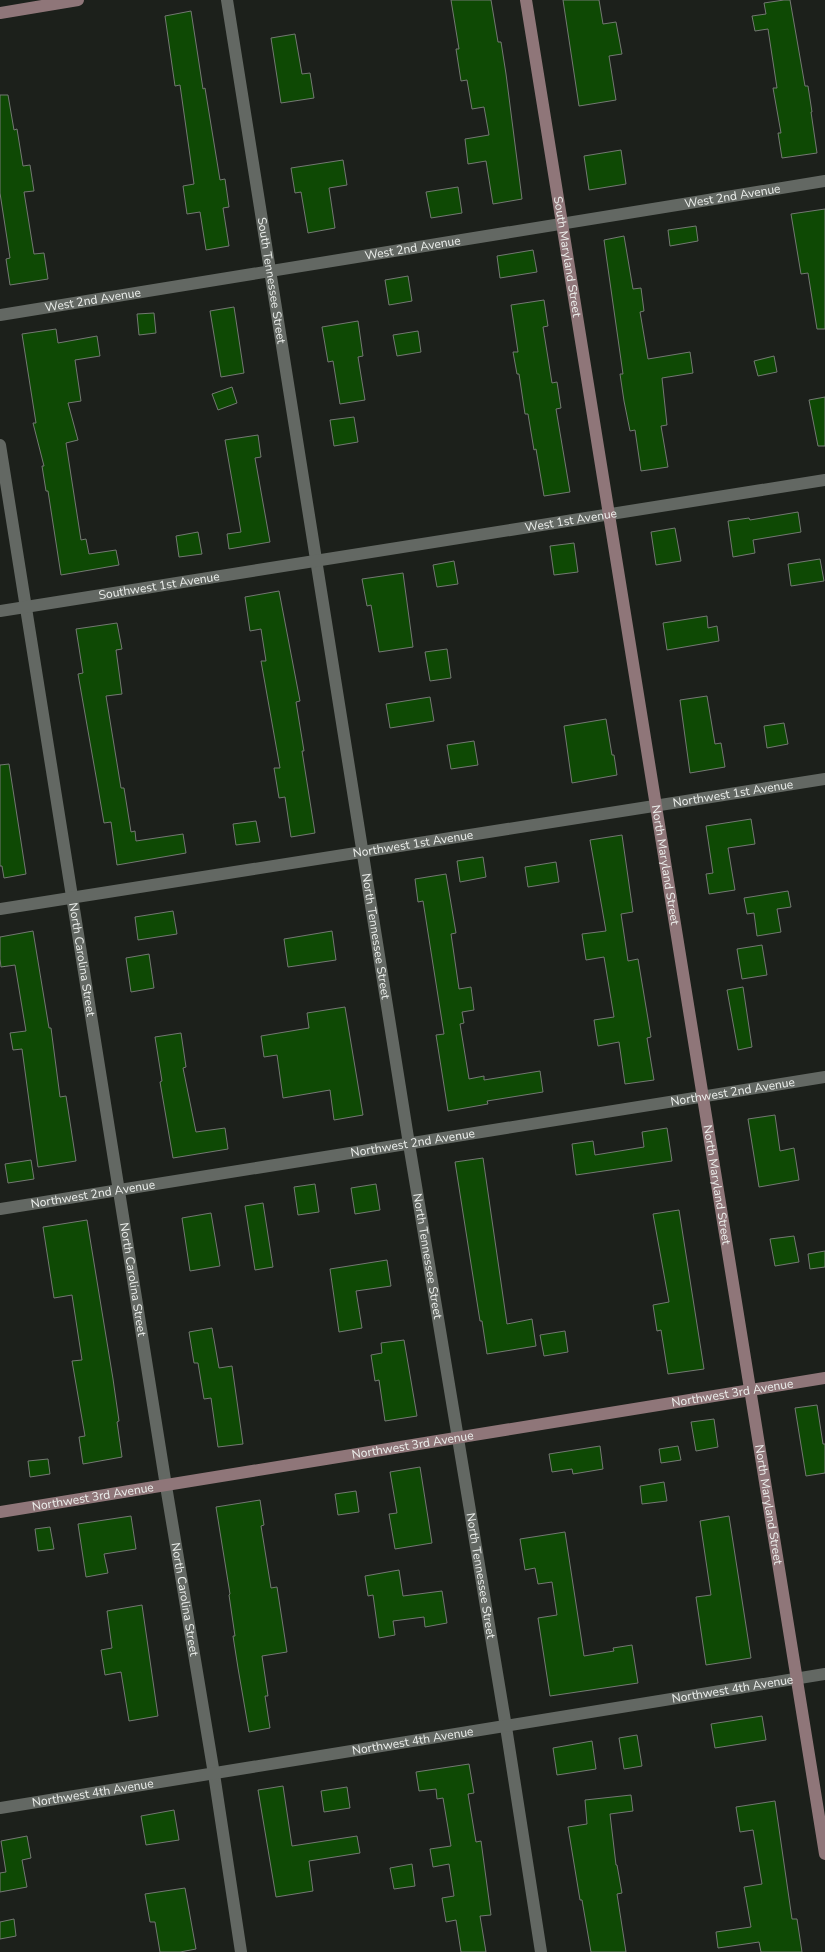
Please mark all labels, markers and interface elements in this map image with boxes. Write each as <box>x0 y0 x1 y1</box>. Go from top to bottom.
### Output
street label: West 2nd Avenue <box>683 180 782 212</box>
street label: South Maryland Street <box>550 195 585 319</box>
street label: South Tennessee Street <box>254 216 290 346</box>
street label: West 2nd Avenue <box>363 232 462 264</box>
street label: West 2nd Avenue <box>44 284 142 316</box>
street label: West 1st Avenue <box>524 505 618 536</box>
street label: Southwest 1st Avenue <box>97 568 221 603</box>
street label: Northwest 1st Avenue <box>672 776 794 811</box>
street label: North Maryland Street <box>648 804 683 927</box>
street label: Northwest 1st Avenue <box>352 827 474 861</box>
street label: North Tennessee Street <box>358 872 394 1001</box>
street label: North Carolina Street <box>65 901 99 1018</box>
street label: Northwest 2nd Avenue <box>669 1074 796 1110</box>
street label: North Maryland Street <box>699 1123 735 1247</box>
street label: Northwest 2nd Avenue <box>349 1125 476 1161</box>
street label: Northwest 2nd Avenue <box>30 1176 156 1212</box>
street label: North Tennessee Street <box>409 1192 446 1321</box>
street label: North Carolina Street <box>116 1221 150 1338</box>
street label: Northwest 3rd Avenue <box>670 1375 794 1411</box>
street label: Northwest 3rd Avenue <box>351 1427 475 1463</box>
street label: North Maryland Street <box>751 1443 786 1567</box>
street label: Northwest 3rd Avenue <box>31 1479 155 1515</box>
street label: North Tennessee Street <box>462 1512 499 1641</box>
street label: North Carolina Street <box>168 1541 202 1658</box>
street label: Northwest 4th Avenue <box>671 1671 794 1707</box>
street label: Northwest 4th Avenue <box>351 1723 474 1759</box>
street label: Northwest 4th Avenue <box>31 1775 155 1811</box>

